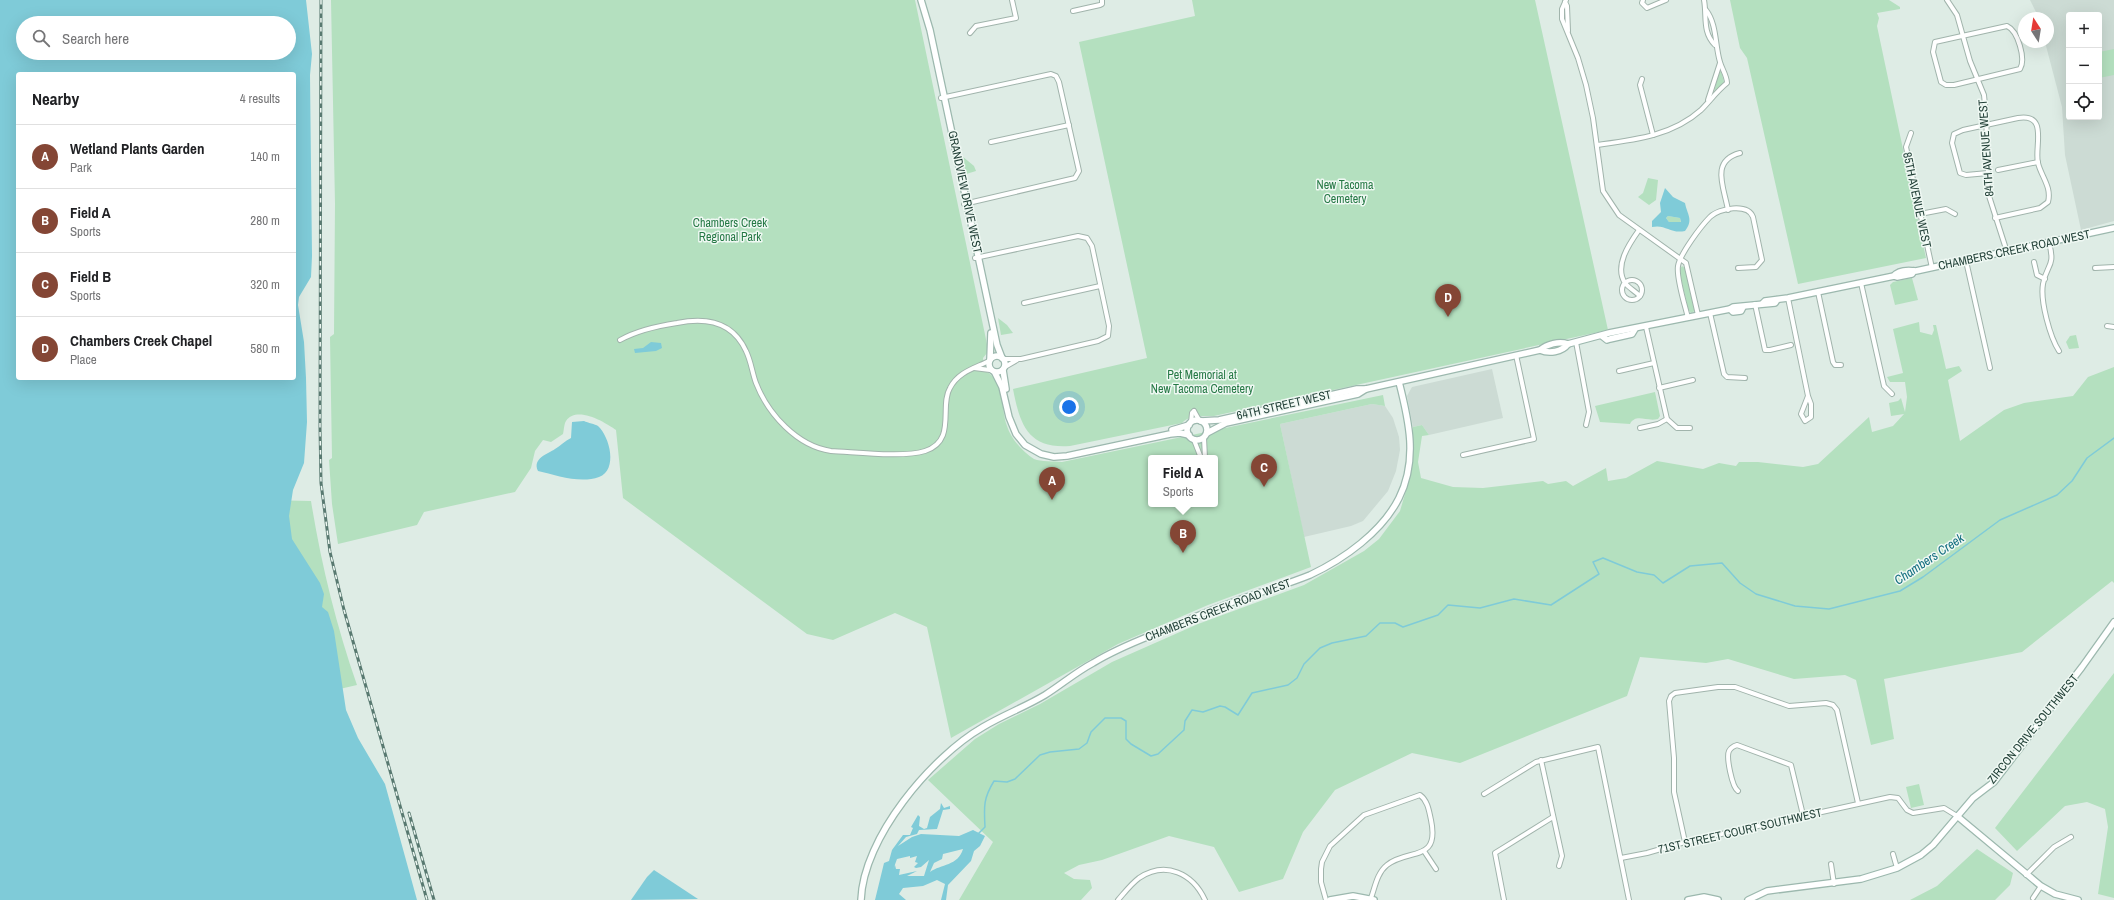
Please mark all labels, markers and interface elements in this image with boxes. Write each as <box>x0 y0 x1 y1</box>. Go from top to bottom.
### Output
north arrow <box>2018 12 2054 48</box>
map controls <box>2066 12 2102 120</box>
button: + <box>2066 12 2102 48</box>
search box <box>16 16 296 60</box>
icon: search <box>30 27 52 49</box>
text: Search here <box>62 28 129 49</box>
button: − <box>2066 48 2102 84</box>
button: locate <box>2066 84 2102 120</box>
text: Nearby <box>32 87 79 110</box>
text: 4 results <box>240 90 280 107</box>
street label: 84TH AVENUE WEST <box>1975 99 1997 197</box>
street label: GRANDVIEW DRIVE WEST <box>944 129 986 255</box>
text: Wetland Plants Garden <box>70 138 204 159</box>
text: A <box>41 148 49 165</box>
text: 140 m <box>250 148 280 165</box>
street label: 85TH AVENUE WEST <box>1899 151 1935 249</box>
text: Park <box>70 159 92 176</box>
park label: New Tacoma Cemetery <box>1317 177 1374 207</box>
text: Field A <box>70 202 111 223</box>
text: B <box>41 212 49 229</box>
text: 280 m <box>250 212 280 229</box>
park label: Chambers Creek Regional Park <box>693 215 767 245</box>
text: Sports <box>70 223 101 240</box>
street label: CHAMBERS CREEK ROAD WEST <box>1937 226 2091 274</box>
text: Field B <box>70 266 111 287</box>
text: C <box>41 276 49 293</box>
text: 320 m <box>250 276 280 293</box>
pin: D <box>1435 284 1461 317</box>
text: Sports <box>70 287 101 304</box>
text: Chambers Creek Chapel <box>70 330 212 351</box>
text: D <box>41 340 49 357</box>
text: 580 m <box>250 340 280 357</box>
text: Place <box>70 351 97 368</box>
park label: Pet Memorial at New Tacoma Cemetery <box>1151 367 1253 397</box>
street label: 64TH STREET WEST <box>1235 386 1333 424</box>
your location <box>1059 397 1079 417</box>
pin: C <box>1251 454 1277 487</box>
popup <box>1148 455 1218 507</box>
text: Field A <box>1163 462 1203 483</box>
pin: A <box>1039 467 1065 500</box>
text: Sports <box>1163 483 1194 500</box>
pin: B <box>1170 520 1196 553</box>
water label: Chambers Creek <box>1891 529 1968 589</box>
street label: CHAMBERS CREEK ROAD WEST <box>1143 575 1293 645</box>
street label: ZIRCON DRIVE SOUTHWEST <box>1984 671 2082 787</box>
street label: 71ST STREET COURT SOUTHWEST <box>1656 804 1824 858</box>

